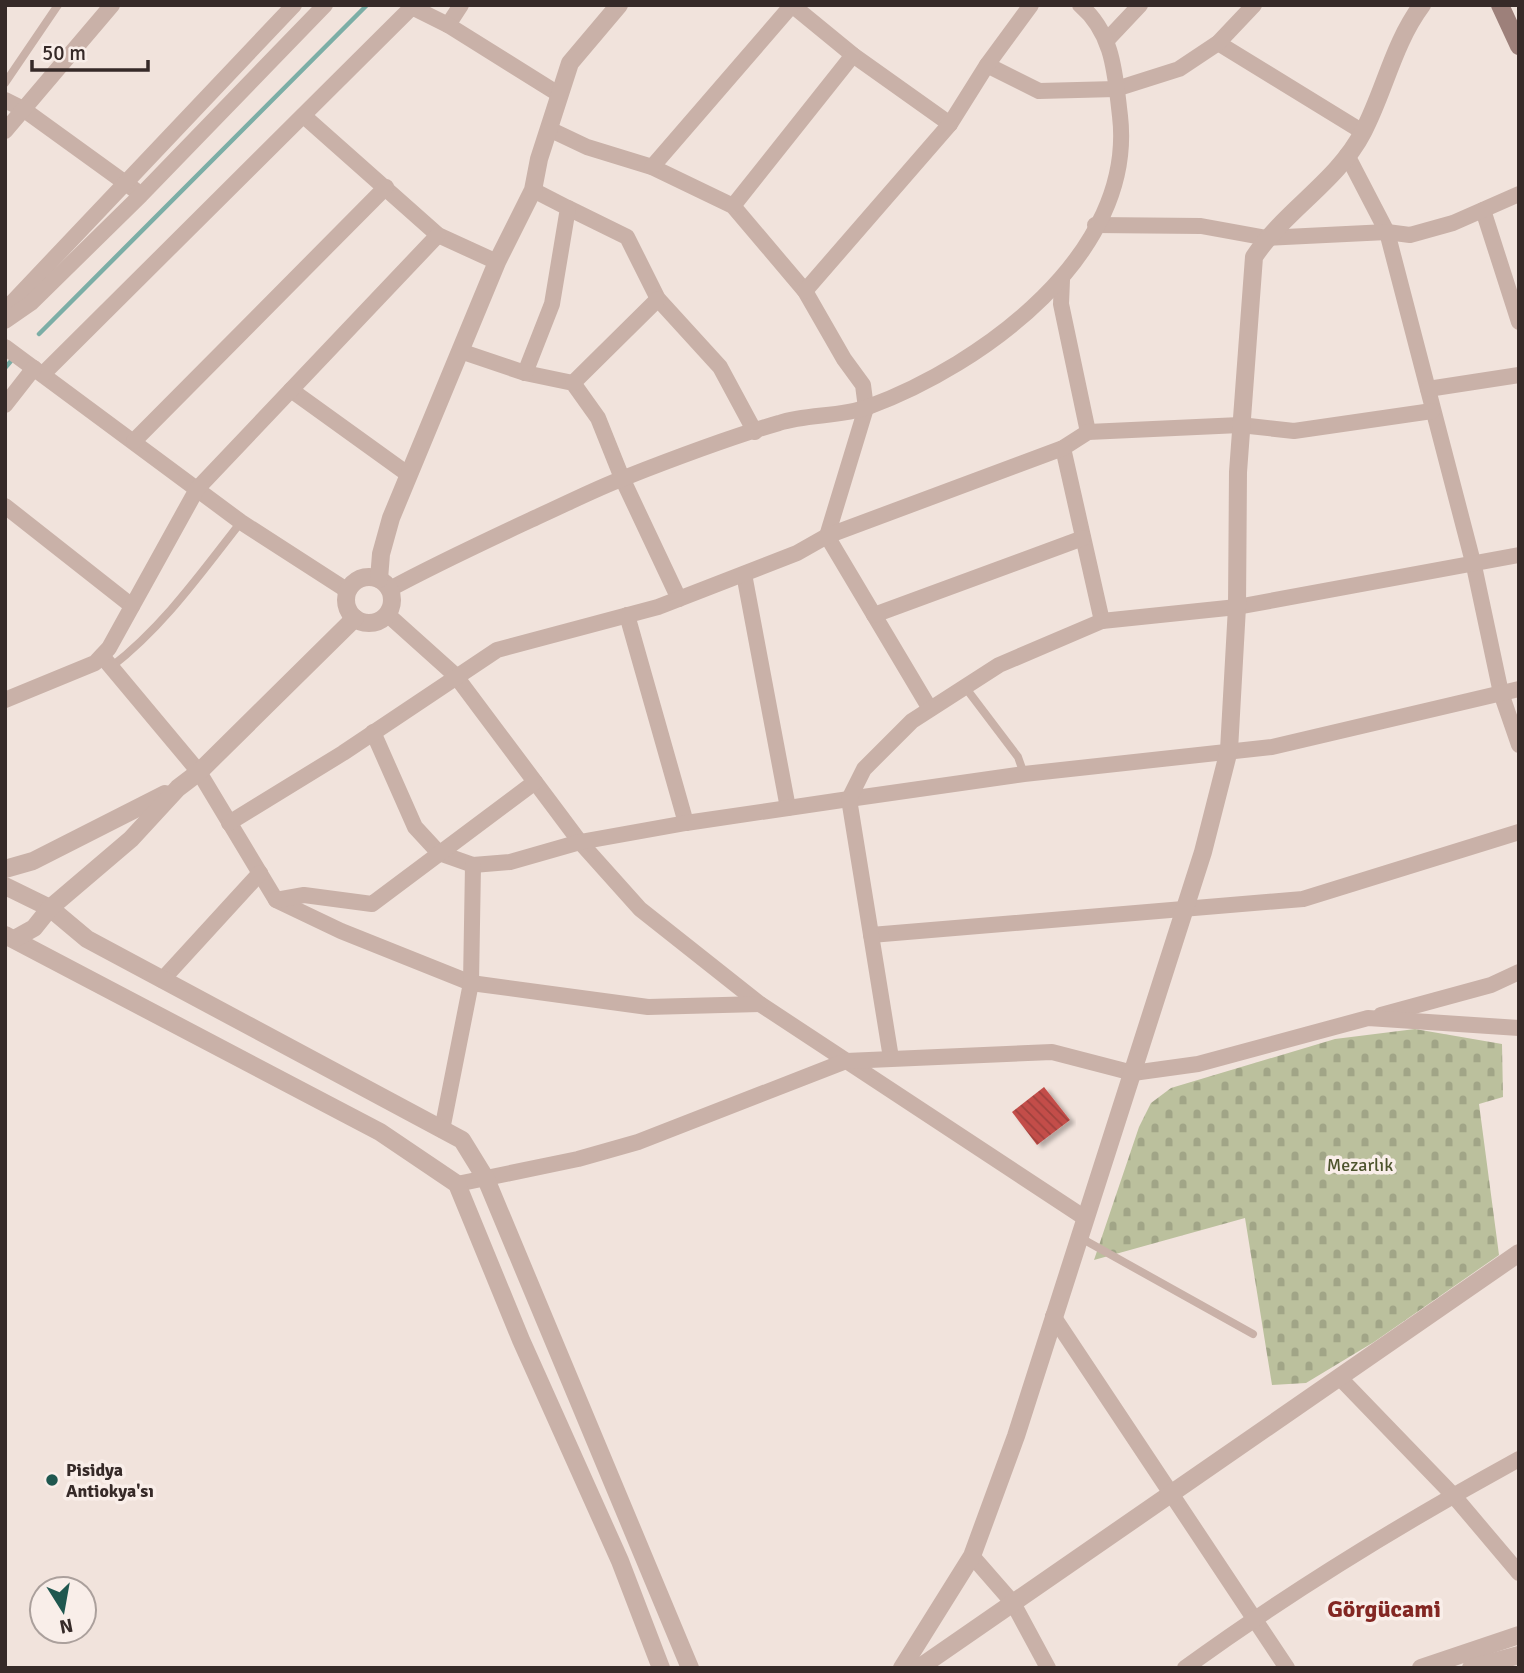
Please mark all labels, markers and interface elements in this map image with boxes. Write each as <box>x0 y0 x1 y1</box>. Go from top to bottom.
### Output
scale bar <box>32 28 147 72</box>
text: 50 m <box>42 40 86 66</box>
park label: Mezarlık <box>1327 1154 1393 1176</box>
place label: Pisidya Antiokya'sı <box>66 1459 154 1502</box>
marker: Pisidya Antiokya'sı <box>44 1472 60 1488</box>
north arrow <box>28 1575 98 1645</box>
district label: Görgücami <box>1327 1594 1441 1624</box>
text: N <box>57 1613 75 1639</box>

